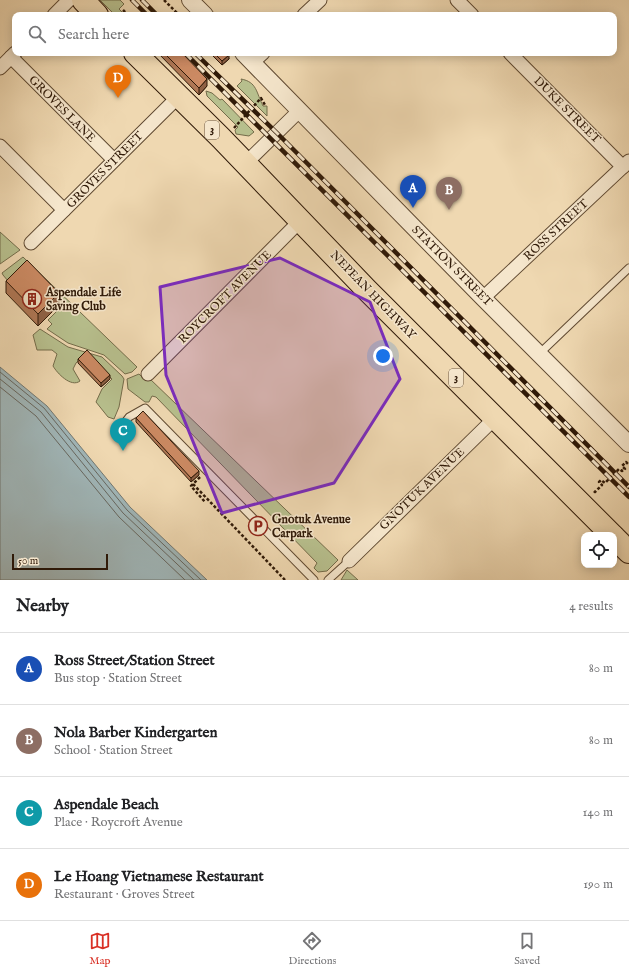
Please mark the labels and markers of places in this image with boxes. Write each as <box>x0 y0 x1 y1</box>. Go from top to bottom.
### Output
pin: D <box>105 65 131 98</box>
pin: A <box>400 175 426 208</box>
pin: B <box>436 177 462 210</box>
place label: Aspendale Life Saving Club <box>45 285 122 315</box>
building icon: Aspendale Life Saving Club <box>21 288 43 310</box>
pin: C <box>110 418 136 451</box>
place label: Gnotuk Avenue Carpark <box>272 512 351 542</box>
parking icon: Gnotuk Avenue Carpark <box>247 515 269 537</box>

